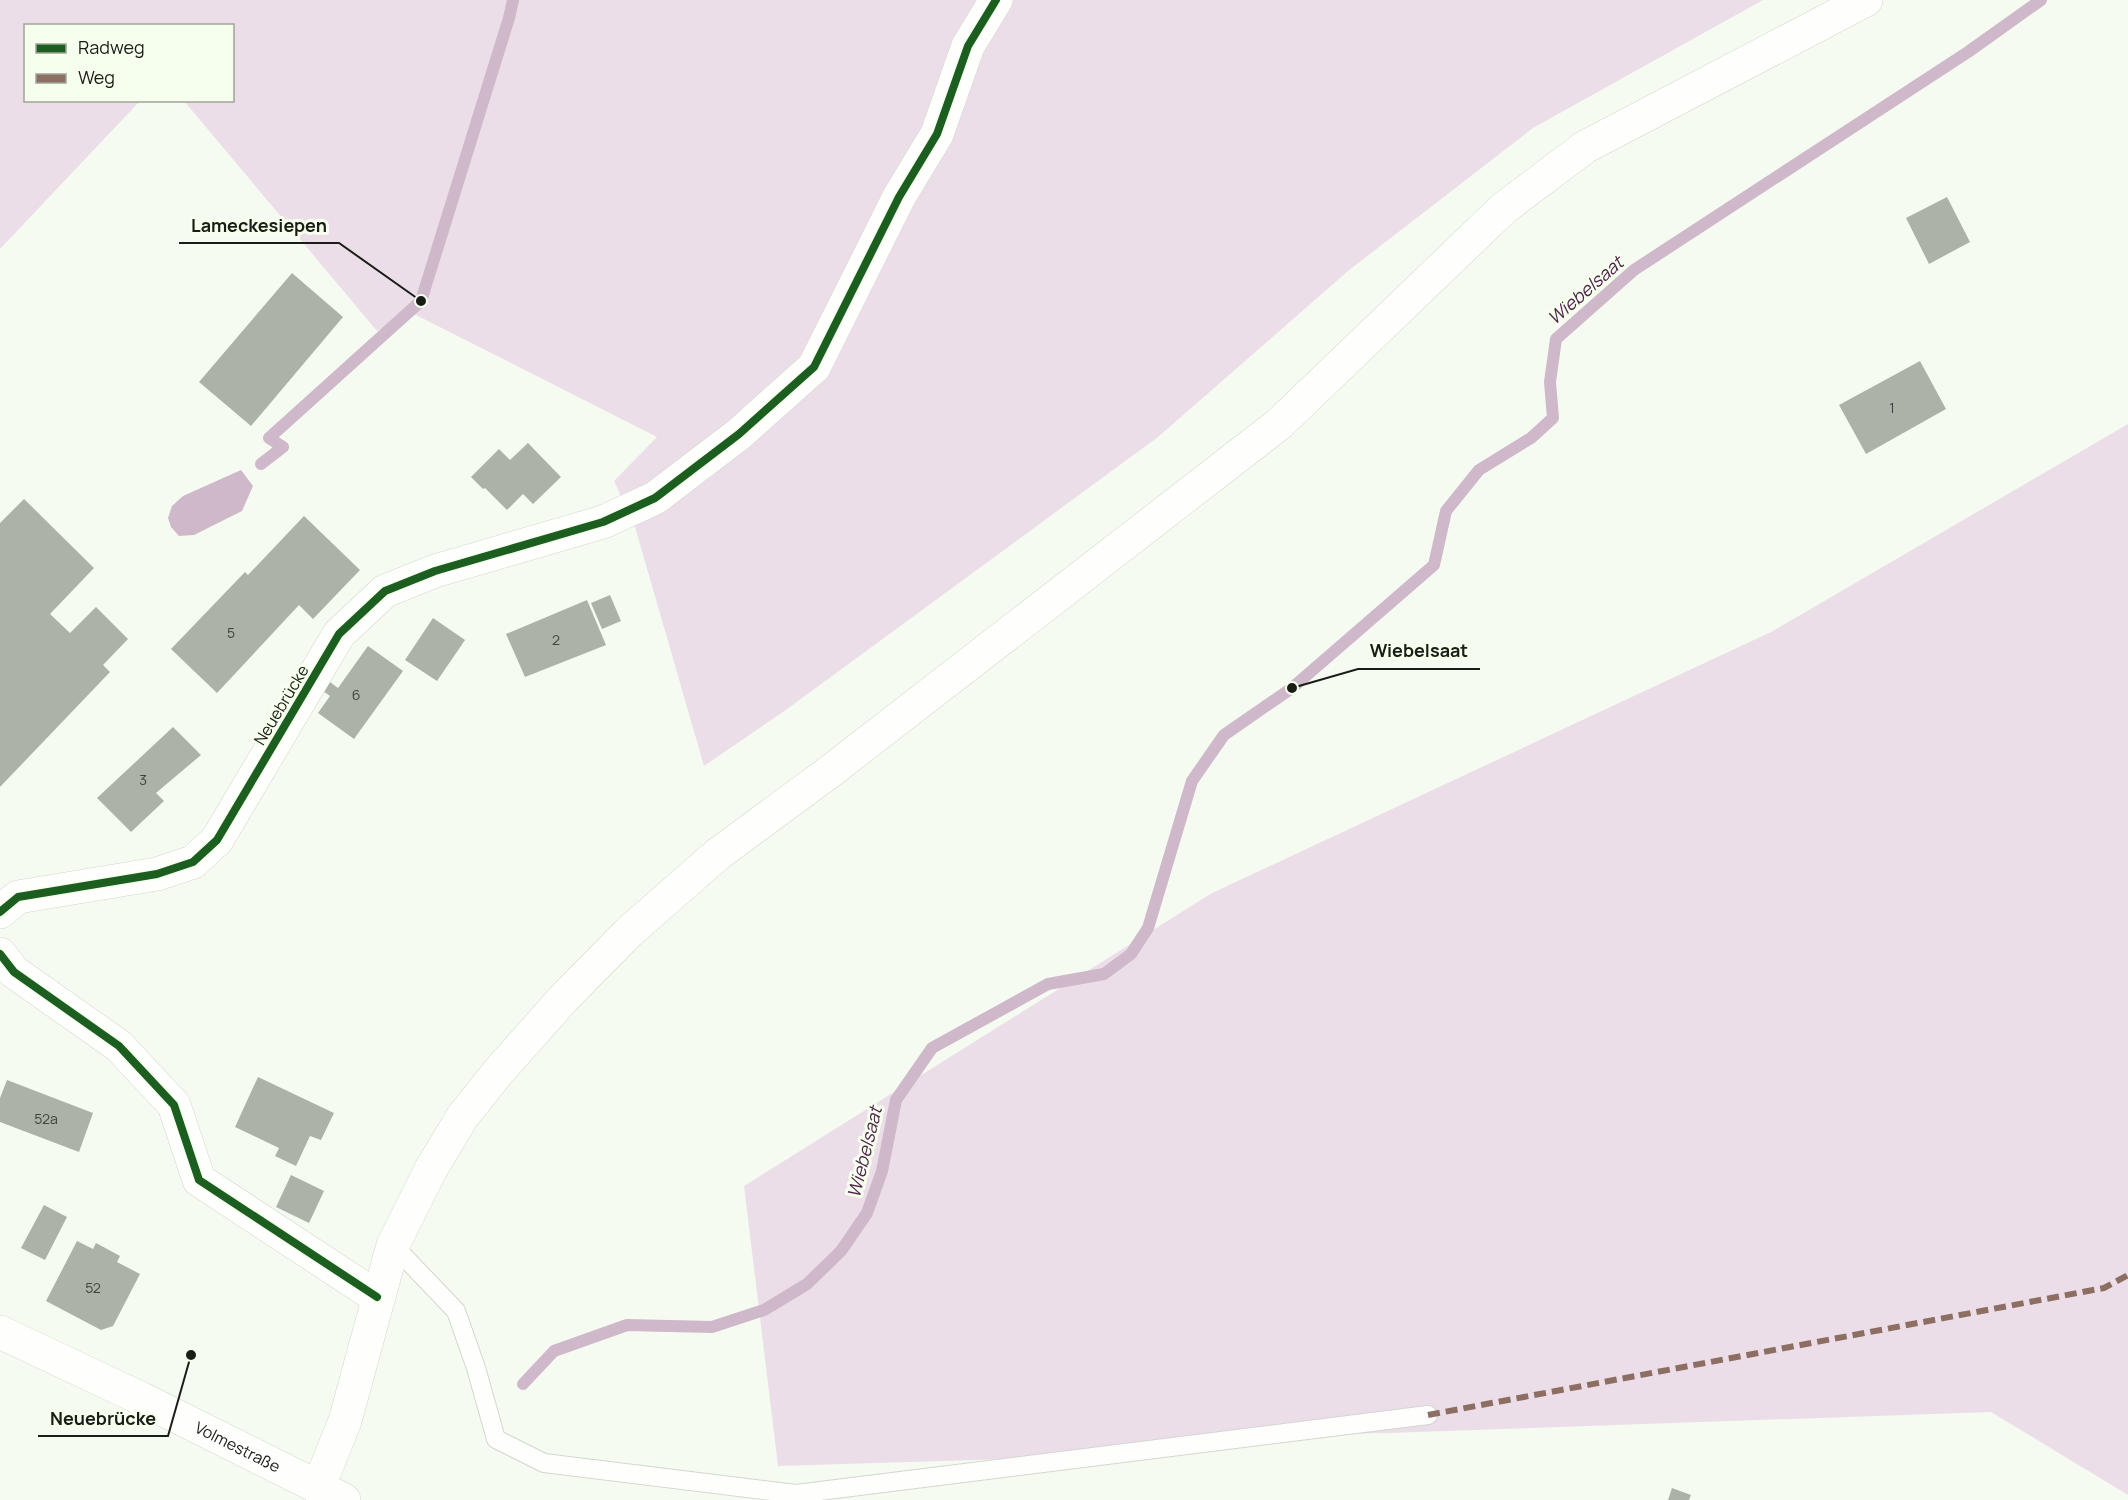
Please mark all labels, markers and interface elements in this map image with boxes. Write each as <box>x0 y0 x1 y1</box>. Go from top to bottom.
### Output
legend <box>24 24 234 102</box>
text: Radweg <box>78 35 145 59</box>
text: Weg <box>78 65 115 89</box>
callout: Lameckesiepen <box>179 207 339 243</box>
text: Lameckesiepen <box>191 213 327 237</box>
water label: Wiebelsaat <box>1542 249 1629 330</box>
house number: 1 <box>1889 398 1895 417</box>
house number: 5 <box>227 623 235 642</box>
house number: 2 <box>552 630 560 649</box>
callout: Wiebelsaat <box>1358 633 1480 669</box>
text: Wiebelsaat <box>1370 638 1468 662</box>
street label: Neuebrücke <box>248 661 314 749</box>
house number: 6 <box>352 685 360 704</box>
house number: 3 <box>139 770 147 789</box>
water label: Wiebelsaat <box>841 1102 887 1200</box>
house number: 52a <box>34 1109 58 1128</box>
house number: 52 <box>85 1278 101 1297</box>
callout: Neuebrücke <box>38 1400 168 1436</box>
text: Neuebrücke <box>50 1406 156 1430</box>
street label: Volmestraße <box>191 1416 284 1477</box>

